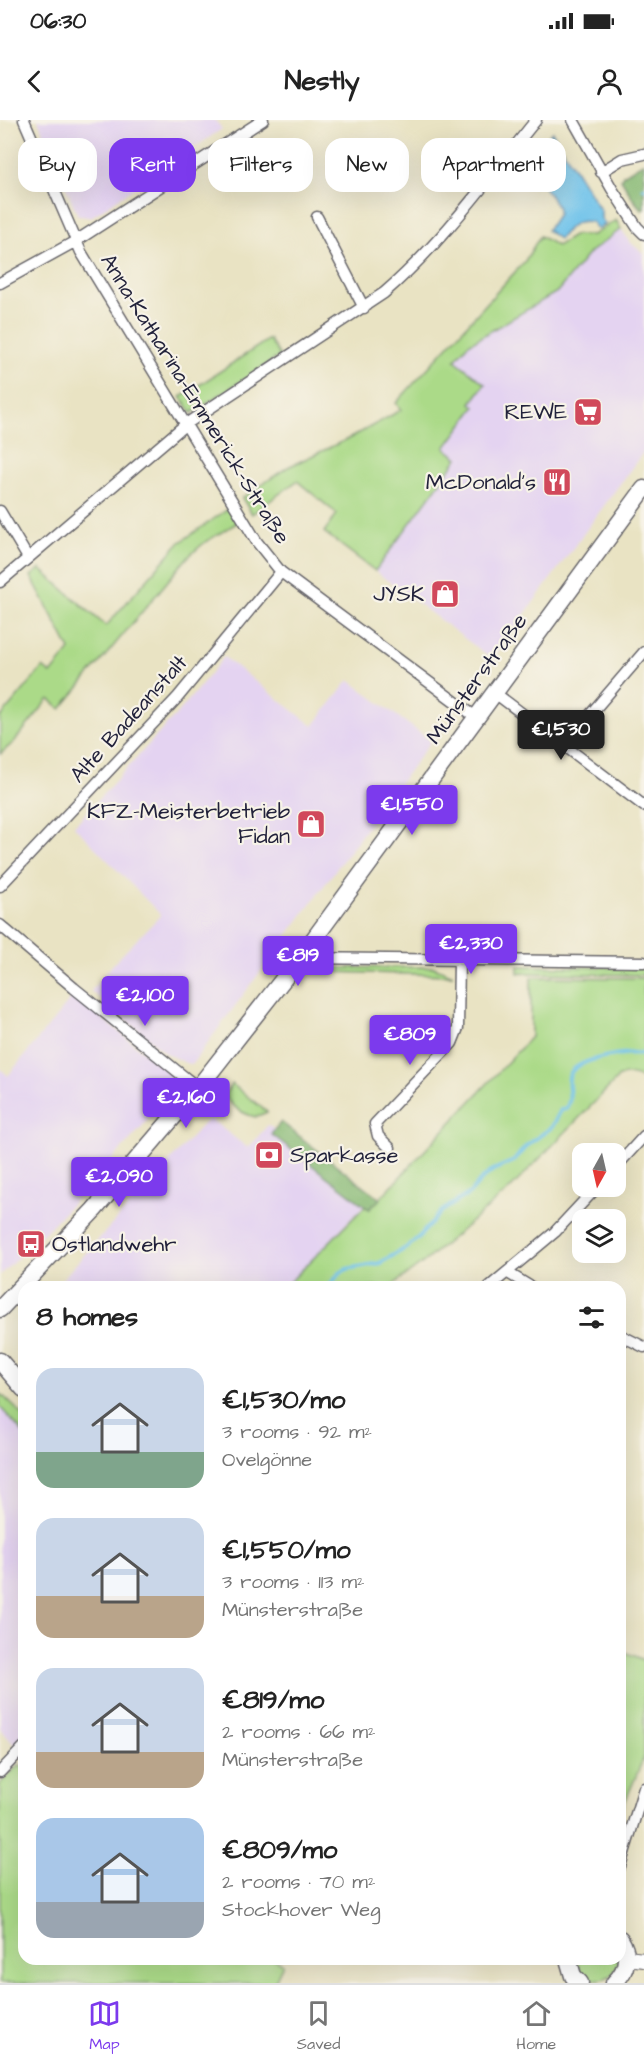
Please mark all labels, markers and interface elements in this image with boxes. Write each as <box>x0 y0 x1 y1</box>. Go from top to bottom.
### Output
text: 06:30 <box>30 6 86 37</box>
text: Nestly <box>284 62 360 100</box>
icon: back <box>18 65 51 98</box>
icon: person <box>593 65 626 98</box>
chip: Buy <box>18 138 97 192</box>
chip: Rent <box>109 138 196 192</box>
chip: Filters <box>208 138 313 192</box>
chip: New <box>325 138 409 192</box>
chip: Apartment <box>421 138 566 192</box>
street label: Anna-Katharina-Emmerick-Straße <box>93 248 297 550</box>
supermarket icon: REWE <box>572 396 604 428</box>
place label: REWE <box>505 397 567 428</box>
restaurant icon: McDonald's <box>541 466 573 498</box>
place label: McDonald's <box>426 467 536 498</box>
shop icon: JYSK <box>429 578 461 610</box>
place label: JYSK <box>373 579 425 610</box>
street label: Münsterstraße <box>419 607 535 751</box>
street label: Alte Badeanstalt <box>63 648 195 790</box>
pin: €1,530 <box>512 710 610 761</box>
text: €1,530 <box>532 715 590 743</box>
pin: €1,550 <box>363 785 461 836</box>
text: €1,550 <box>381 790 443 818</box>
place label: KFZ-Meisterbetrieb Fidan <box>87 796 290 852</box>
shop icon: KFZ-Meisterbetrieb Fidan <box>295 808 327 840</box>
pin: €2,330 <box>422 924 520 975</box>
text: €2,330 <box>439 929 503 957</box>
pin: €819 <box>262 936 334 987</box>
text: €819 <box>277 941 319 969</box>
pin: €2,100 <box>96 976 194 1027</box>
text: €2,100 <box>116 981 174 1009</box>
pin: €809 <box>374 1015 446 1066</box>
text: €809 <box>384 1020 436 1048</box>
pin: €2,160 <box>137 1078 235 1129</box>
text: €2,160 <box>157 1083 215 1111</box>
bank icon: Sparkasse <box>253 1139 285 1171</box>
place label: Sparkasse <box>290 1140 399 1171</box>
north arrow <box>572 1143 626 1197</box>
map controls <box>572 1143 626 1263</box>
pin: €2,090 <box>70 1157 168 1208</box>
text: €2,090 <box>85 1162 153 1190</box>
button: layers <box>572 1209 626 1263</box>
bus stop icon: Ostlandwehr <box>15 1228 47 1260</box>
place label: Ostlandwehr <box>52 1229 176 1260</box>
text: 8 homes <box>36 1299 138 1335</box>
icon: filters <box>575 1301 608 1334</box>
text: €1,530/mo <box>222 1382 345 1418</box>
icon: home <box>84 1392 156 1464</box>
text: 3 rooms · 92 m² <box>222 1418 372 1446</box>
text: Ovelgönne <box>222 1446 312 1474</box>
text: €1,550/mo <box>222 1532 351 1568</box>
icon: home <box>84 1542 156 1614</box>
text: 3 rooms · 113 m² <box>222 1568 365 1596</box>
text: Münsterstraße <box>222 1596 363 1624</box>
text: €819/mo <box>222 1682 324 1718</box>
icon: home <box>84 1692 156 1764</box>
text: 2 rooms · 66 m² <box>222 1718 376 1746</box>
text: Münsterstraße <box>222 1746 363 1774</box>
text: €809/mo <box>222 1832 337 1868</box>
icon: home <box>84 1842 156 1914</box>
text: 2 rooms · 70 m² <box>222 1868 375 1896</box>
text: Stockhover Weg <box>222 1896 380 1924</box>
tab: Map <box>88 1997 121 2055</box>
tab: Saved <box>297 1997 340 2055</box>
tab: Home <box>516 1997 556 2055</box>

